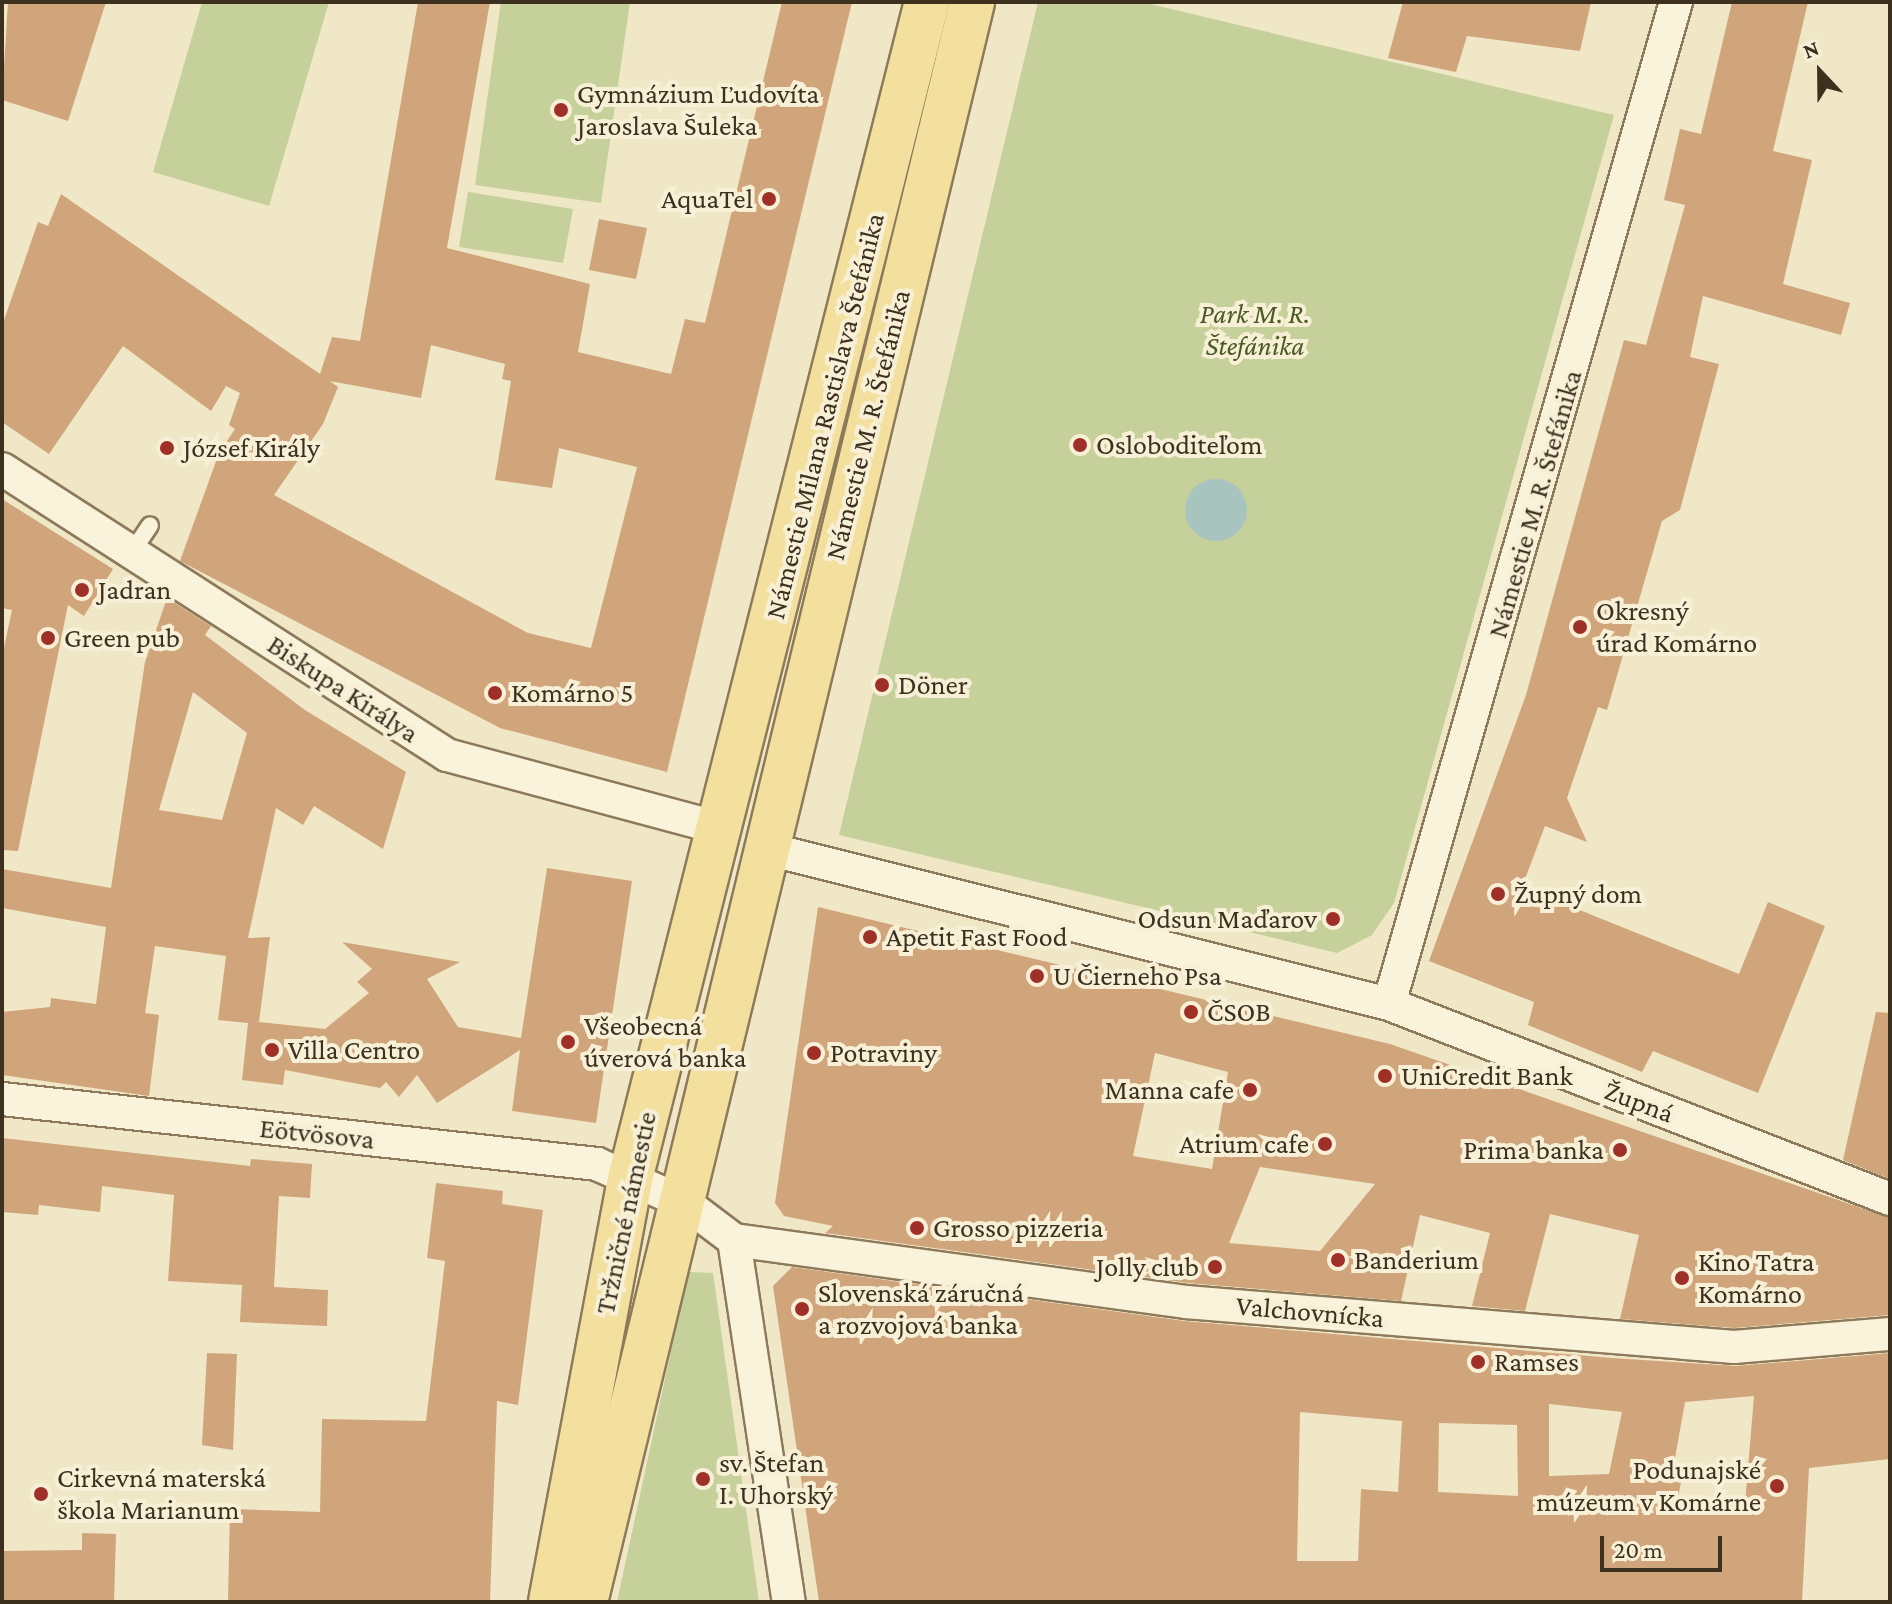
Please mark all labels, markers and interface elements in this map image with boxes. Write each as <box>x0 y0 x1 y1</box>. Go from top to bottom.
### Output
north arrow <box>1780 32 1860 112</box>
text: N <box>1799 35 1822 64</box>
place label: Gymnázium Ľudovíta Jaroslava Šuleka <box>577 77 819 143</box>
marker: Gymnázium Ľudovíta Jaroslava Šuleka <box>552 101 570 119</box>
place label: AquaTel <box>661 182 753 216</box>
marker: AquaTel <box>760 190 778 208</box>
street label: Námestie Milana Rastislava Štefánika <box>758 209 892 623</box>
street label: Námestie M. R. Štefánika <box>818 286 918 564</box>
park label: Park M. R. Štefánika <box>1200 297 1310 363</box>
street label: Námestie M. R. Štefánika <box>1481 366 1589 642</box>
place label: Osloboditeľom <box>1096 428 1262 462</box>
place label: József Király <box>183 431 320 465</box>
marker: Osloboditeľom <box>1071 436 1089 454</box>
marker: József Király <box>158 439 176 457</box>
place label: Jadran <box>98 573 171 607</box>
marker: Jadran <box>73 581 91 599</box>
place label: Okresný úrad Komárno <box>1596 594 1757 660</box>
marker: Okresný úrad Komárno <box>1571 618 1589 636</box>
place label: Green pub <box>64 621 180 655</box>
street label: Biskupa Királya <box>261 628 425 750</box>
marker: Green pub <box>39 629 57 647</box>
place label: Döner <box>898 668 968 702</box>
place label: Komárno 5 <box>511 676 633 710</box>
marker: Döner <box>873 676 891 694</box>
marker: Komárno 5 <box>486 684 504 702</box>
place label: Župný dom <box>1514 877 1642 911</box>
marker: Župný dom <box>1489 885 1507 903</box>
place label: Odsun Maďarov <box>1137 902 1317 936</box>
marker: Odsun Maďarov <box>1324 910 1342 928</box>
place label: Apetit Fast Food <box>886 920 1067 954</box>
marker: Apetit Fast Food <box>861 928 879 946</box>
place label: U Čierneho Psa <box>1053 959 1222 993</box>
marker: U Čierneho Psa <box>1028 967 1046 985</box>
place label: ČSOB <box>1207 995 1271 1029</box>
marker: ČSOB <box>1182 1003 1200 1021</box>
place label: Všeobecná úverová banka <box>584 1009 747 1075</box>
place label: Villa Centro <box>288 1033 420 1067</box>
marker: Všeobecná úverová banka <box>559 1033 577 1051</box>
place label: Potraviny <box>830 1036 937 1070</box>
marker: Villa Centro <box>263 1041 281 1059</box>
marker: Potraviny <box>805 1044 823 1062</box>
place label: UniCredit Bank <box>1401 1059 1573 1093</box>
marker: UniCredit Bank <box>1376 1067 1394 1085</box>
place label: Manna cafe <box>1104 1073 1234 1107</box>
street label: Župná <box>1599 1073 1679 1131</box>
marker: Manna cafe <box>1241 1081 1259 1099</box>
street label: Tržničné námestie <box>588 1109 664 1317</box>
street label: Eötvösova <box>258 1111 376 1157</box>
place label: Atrium cafe <box>1179 1127 1309 1161</box>
place label: Prima banka <box>1463 1133 1604 1167</box>
marker: Atrium cafe <box>1316 1135 1334 1153</box>
marker: Prima banka <box>1611 1141 1629 1159</box>
place label: Grosso pizzeria <box>933 1211 1103 1245</box>
marker: Grosso pizzeria <box>908 1219 926 1237</box>
place label: Banderium <box>1354 1243 1479 1277</box>
place label: Kino Tatra Komárno <box>1698 1245 1814 1311</box>
place label: Jolly club <box>1096 1250 1199 1284</box>
marker: Banderium <box>1329 1251 1347 1269</box>
marker: Jolly club <box>1206 1258 1224 1276</box>
marker: Kino Tatra Komárno <box>1673 1269 1691 1287</box>
place label: Slovenská záručná a rozvojová banka <box>818 1276 1024 1342</box>
street label: Valchovnícka <box>1235 1289 1385 1335</box>
marker: Slovenská záručná a rozvojová banka <box>793 1300 811 1318</box>
place label: Ramses <box>1494 1345 1579 1379</box>
marker: Ramses <box>1469 1353 1487 1371</box>
place label: sv. Štefan I. Uhorský <box>719 1446 833 1512</box>
place label: Podunajské múzeum v Komárne <box>1536 1453 1761 1519</box>
place label: Cirkevná materská škola Marianum <box>57 1461 266 1527</box>
marker: sv. Štefan I. Uhorský <box>694 1470 712 1488</box>
marker: Podunajské múzeum v Komárne <box>1768 1477 1786 1495</box>
marker: Cirkevná materská škola Marianum <box>32 1485 50 1503</box>
scale bar <box>1604 1520 1726 1570</box>
text: 20 m <box>1614 1536 1663 1563</box>

